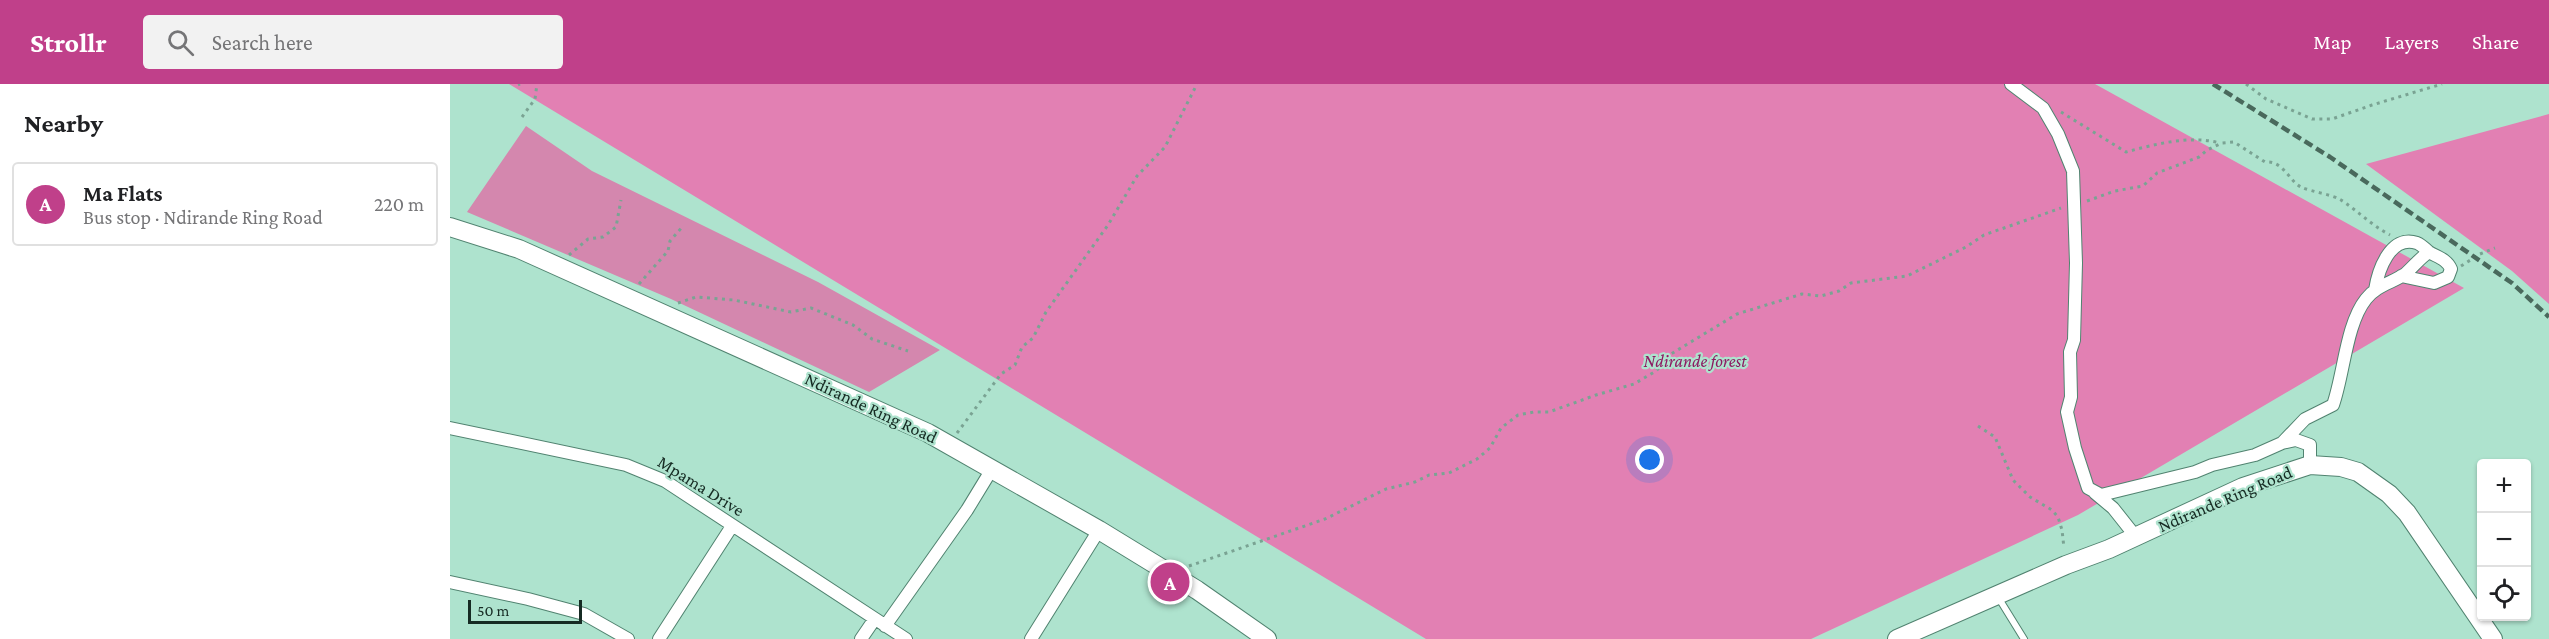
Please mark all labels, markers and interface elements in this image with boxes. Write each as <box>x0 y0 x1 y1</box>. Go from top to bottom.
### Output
search box <box>143 15 563 69</box>
icon: search <box>164 26 197 59</box>
text: Strollr <box>30 27 107 58</box>
text: Search here <box>212 30 313 55</box>
text: Map <box>2313 30 2352 54</box>
text: Layers <box>2385 30 2439 54</box>
text: Share <box>2472 30 2519 54</box>
text: Nearby <box>24 109 103 138</box>
text: Ma Flats <box>83 181 162 206</box>
text: A <box>40 193 51 215</box>
text: 220 m <box>374 193 424 215</box>
text: Bus stop · Ndirande Ring Road <box>83 206 323 228</box>
park label: Ndirande forest <box>1643 351 1747 371</box>
street label: Ndirande Ring Road <box>802 369 941 448</box>
your location <box>1635 445 1664 474</box>
street label: Mpama Drive <box>654 452 748 520</box>
map controls <box>2477 459 2531 621</box>
button: + <box>2477 459 2531 513</box>
street label: Ndirande Ring Road <box>2155 462 2295 536</box>
button: − <box>2477 513 2531 567</box>
pin: A <box>1150 560 1190 604</box>
button: locate <box>2477 567 2531 621</box>
scale bar <box>468 597 582 624</box>
text: 50 m <box>477 602 509 619</box>

